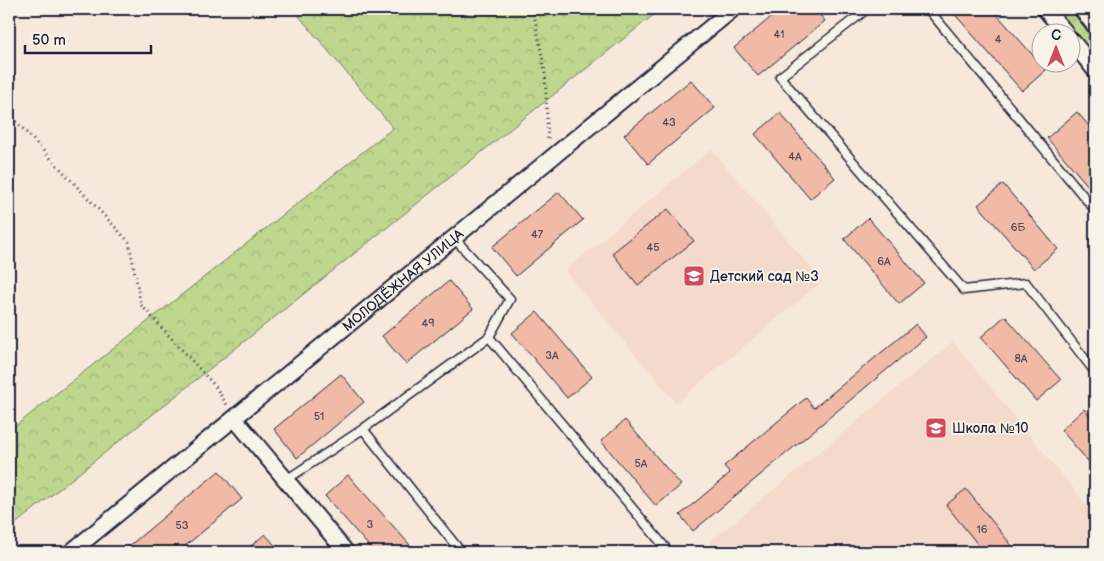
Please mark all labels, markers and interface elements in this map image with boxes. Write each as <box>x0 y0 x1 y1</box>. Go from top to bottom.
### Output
scale bar <box>25 22 151 54</box>
north arrow <box>1032 22 1082 72</box>
text: С <box>1051 27 1061 44</box>
house number: 41 <box>774 28 784 41</box>
text: 50 m <box>32 31 66 50</box>
house number: 4 <box>995 33 1002 46</box>
house number: 43 <box>662 116 676 129</box>
house number: 4А <box>788 150 802 163</box>
house number: 6Б <box>1011 221 1026 234</box>
street label: МОЛОДЁЖНАЯ УЛИЦА <box>339 225 467 335</box>
house number: 47 <box>531 228 544 241</box>
house number: 45 <box>646 241 660 254</box>
house number: 6А <box>877 255 891 268</box>
school or university icon: Детский сад №3 <box>682 264 706 288</box>
place label: Детский сад №3 <box>710 268 819 285</box>
house number: 49 <box>421 317 435 330</box>
house number: 3А <box>545 349 559 362</box>
house number: 8А <box>1014 352 1028 365</box>
house number: 51 <box>314 410 324 423</box>
school or university icon: Школа №10 <box>924 416 948 440</box>
place label: Школа №10 <box>952 420 1029 437</box>
house number: 5А <box>635 457 648 470</box>
house number: 3 <box>367 518 374 531</box>
house number: 53 <box>175 519 189 532</box>
house number: 16 <box>977 523 988 536</box>

